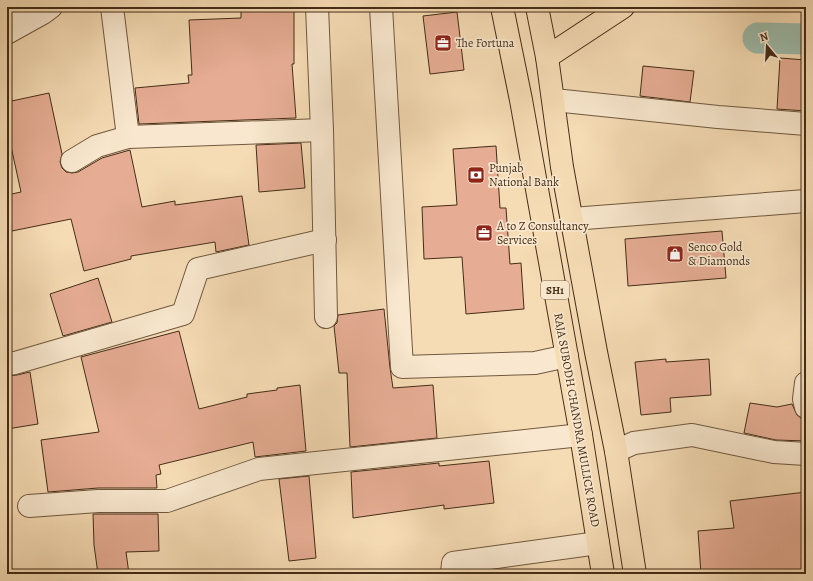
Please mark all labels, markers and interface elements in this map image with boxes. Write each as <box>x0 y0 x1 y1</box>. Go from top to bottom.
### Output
north arrow <box>747 26 787 66</box>
text: N <box>758 29 770 45</box>
office icon: The Fortuna <box>433 33 453 53</box>
place label: The Fortuna <box>456 35 515 51</box>
place label: Punjab National Bank <box>489 160 559 190</box>
bank icon: Punjab National Bank <box>466 165 486 185</box>
place label: A to Z Consultancy Services <box>496 218 589 248</box>
office icon: A to Z Consultancy Services <box>474 223 494 243</box>
place label: Senco Gold & Diamonds <box>688 239 750 269</box>
shop icon: Senco Gold & Diamonds <box>665 244 685 264</box>
road number: SH1 <box>541 281 569 299</box>
street label: RAJA SUBODH CHANDRA MULLICK ROAD <box>550 312 604 528</box>

